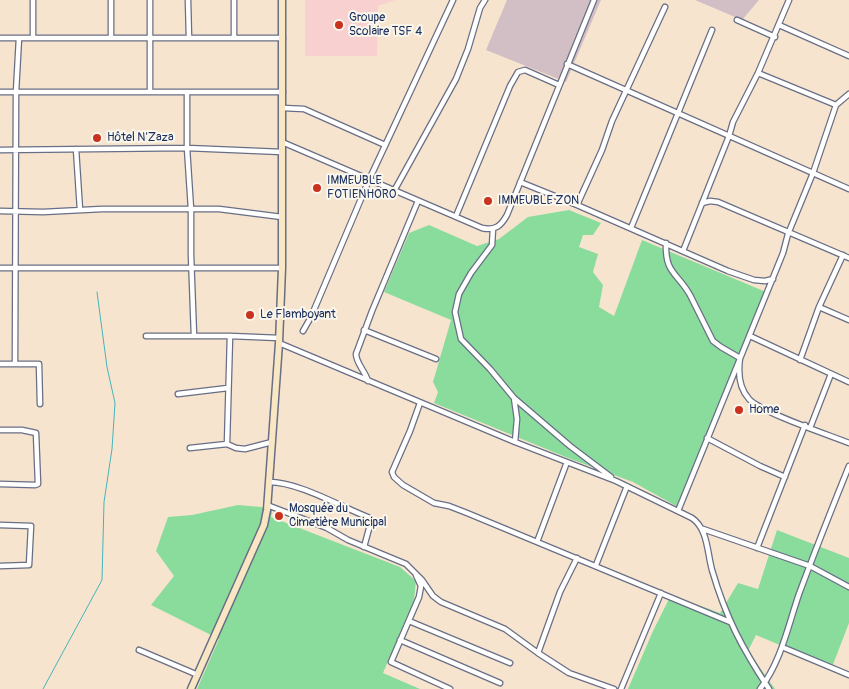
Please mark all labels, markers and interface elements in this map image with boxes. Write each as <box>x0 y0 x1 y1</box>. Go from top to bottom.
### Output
place label: Groupe Scolaire TSF 4 <box>349 11 422 39</box>
marker: Groupe Scolaire TSF 4 <box>333 19 345 31</box>
place label: Hôtel N'Zaza <box>107 131 173 145</box>
marker: Hôtel N'Zaza <box>91 132 103 144</box>
place label: IMMEUBLE FOTIENHORO <box>327 174 396 202</box>
marker: IMMEUBLE FOTIENHORO <box>311 182 323 194</box>
place label: IMMEUBLE ZON <box>498 194 579 208</box>
marker: IMMEUBLE ZON <box>482 195 494 207</box>
place label: Le Flamboyant <box>260 308 336 322</box>
marker: Le Flamboyant <box>244 309 256 321</box>
place label: Home <box>749 403 779 417</box>
marker: Home <box>733 404 745 416</box>
place label: Mosquée du Cimetière Municipal <box>289 502 387 530</box>
marker: Mosquée du Cimetière Municipal <box>273 510 285 522</box>

